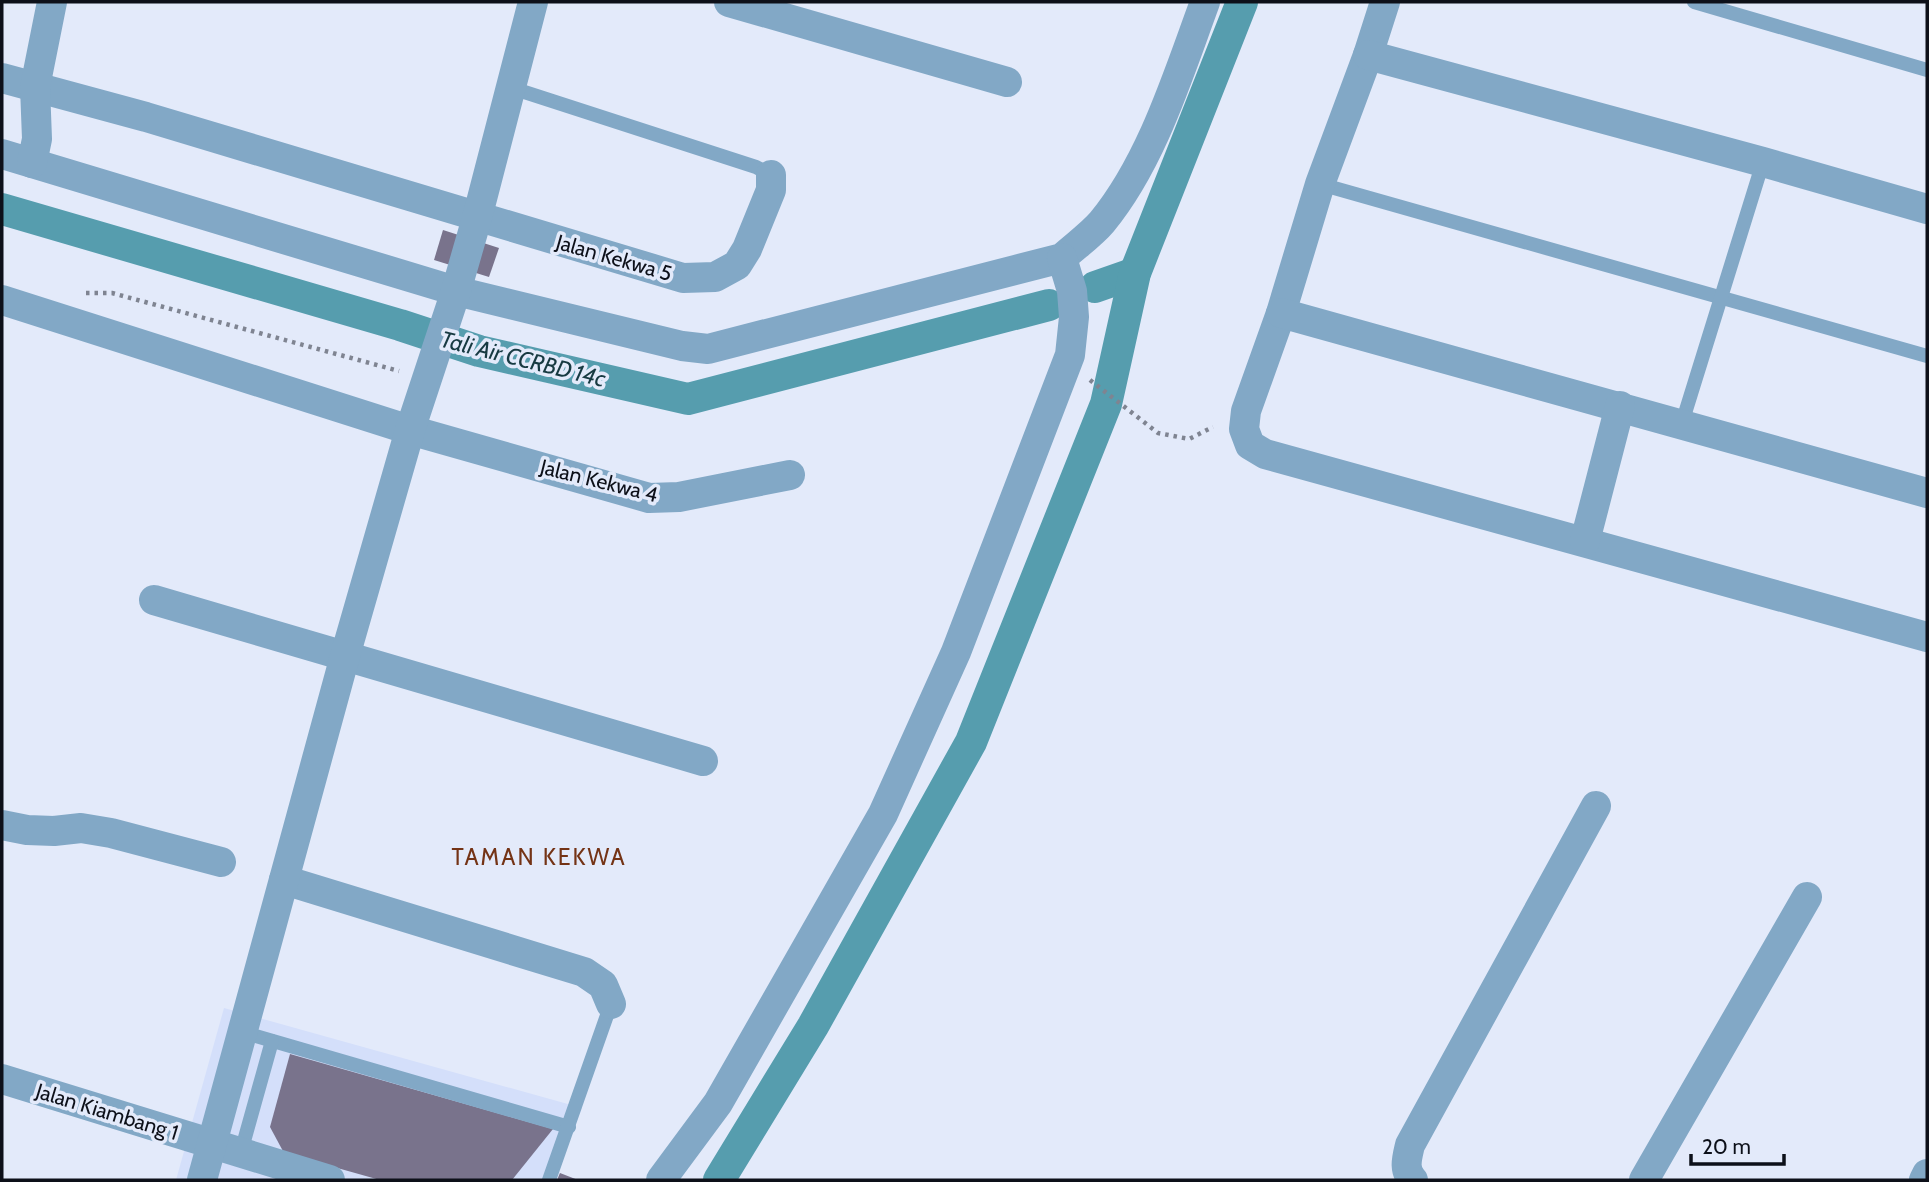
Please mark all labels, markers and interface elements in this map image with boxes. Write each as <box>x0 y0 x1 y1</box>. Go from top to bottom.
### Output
street label: Jalan Kekwa 5 <box>552 229 675 286</box>
water label: Tali Air CCRBD 14c <box>438 325 609 393</box>
street label: Jalan Kekwa 4 <box>537 454 660 507</box>
district label: TAMAN KEKWA <box>451 843 627 871</box>
street label: Jalan Kiambang 1 <box>32 1078 181 1145</box>
scale bar <box>1691 1122 1784 1166</box>
text: 20 m <box>1702 1134 1751 1159</box>

